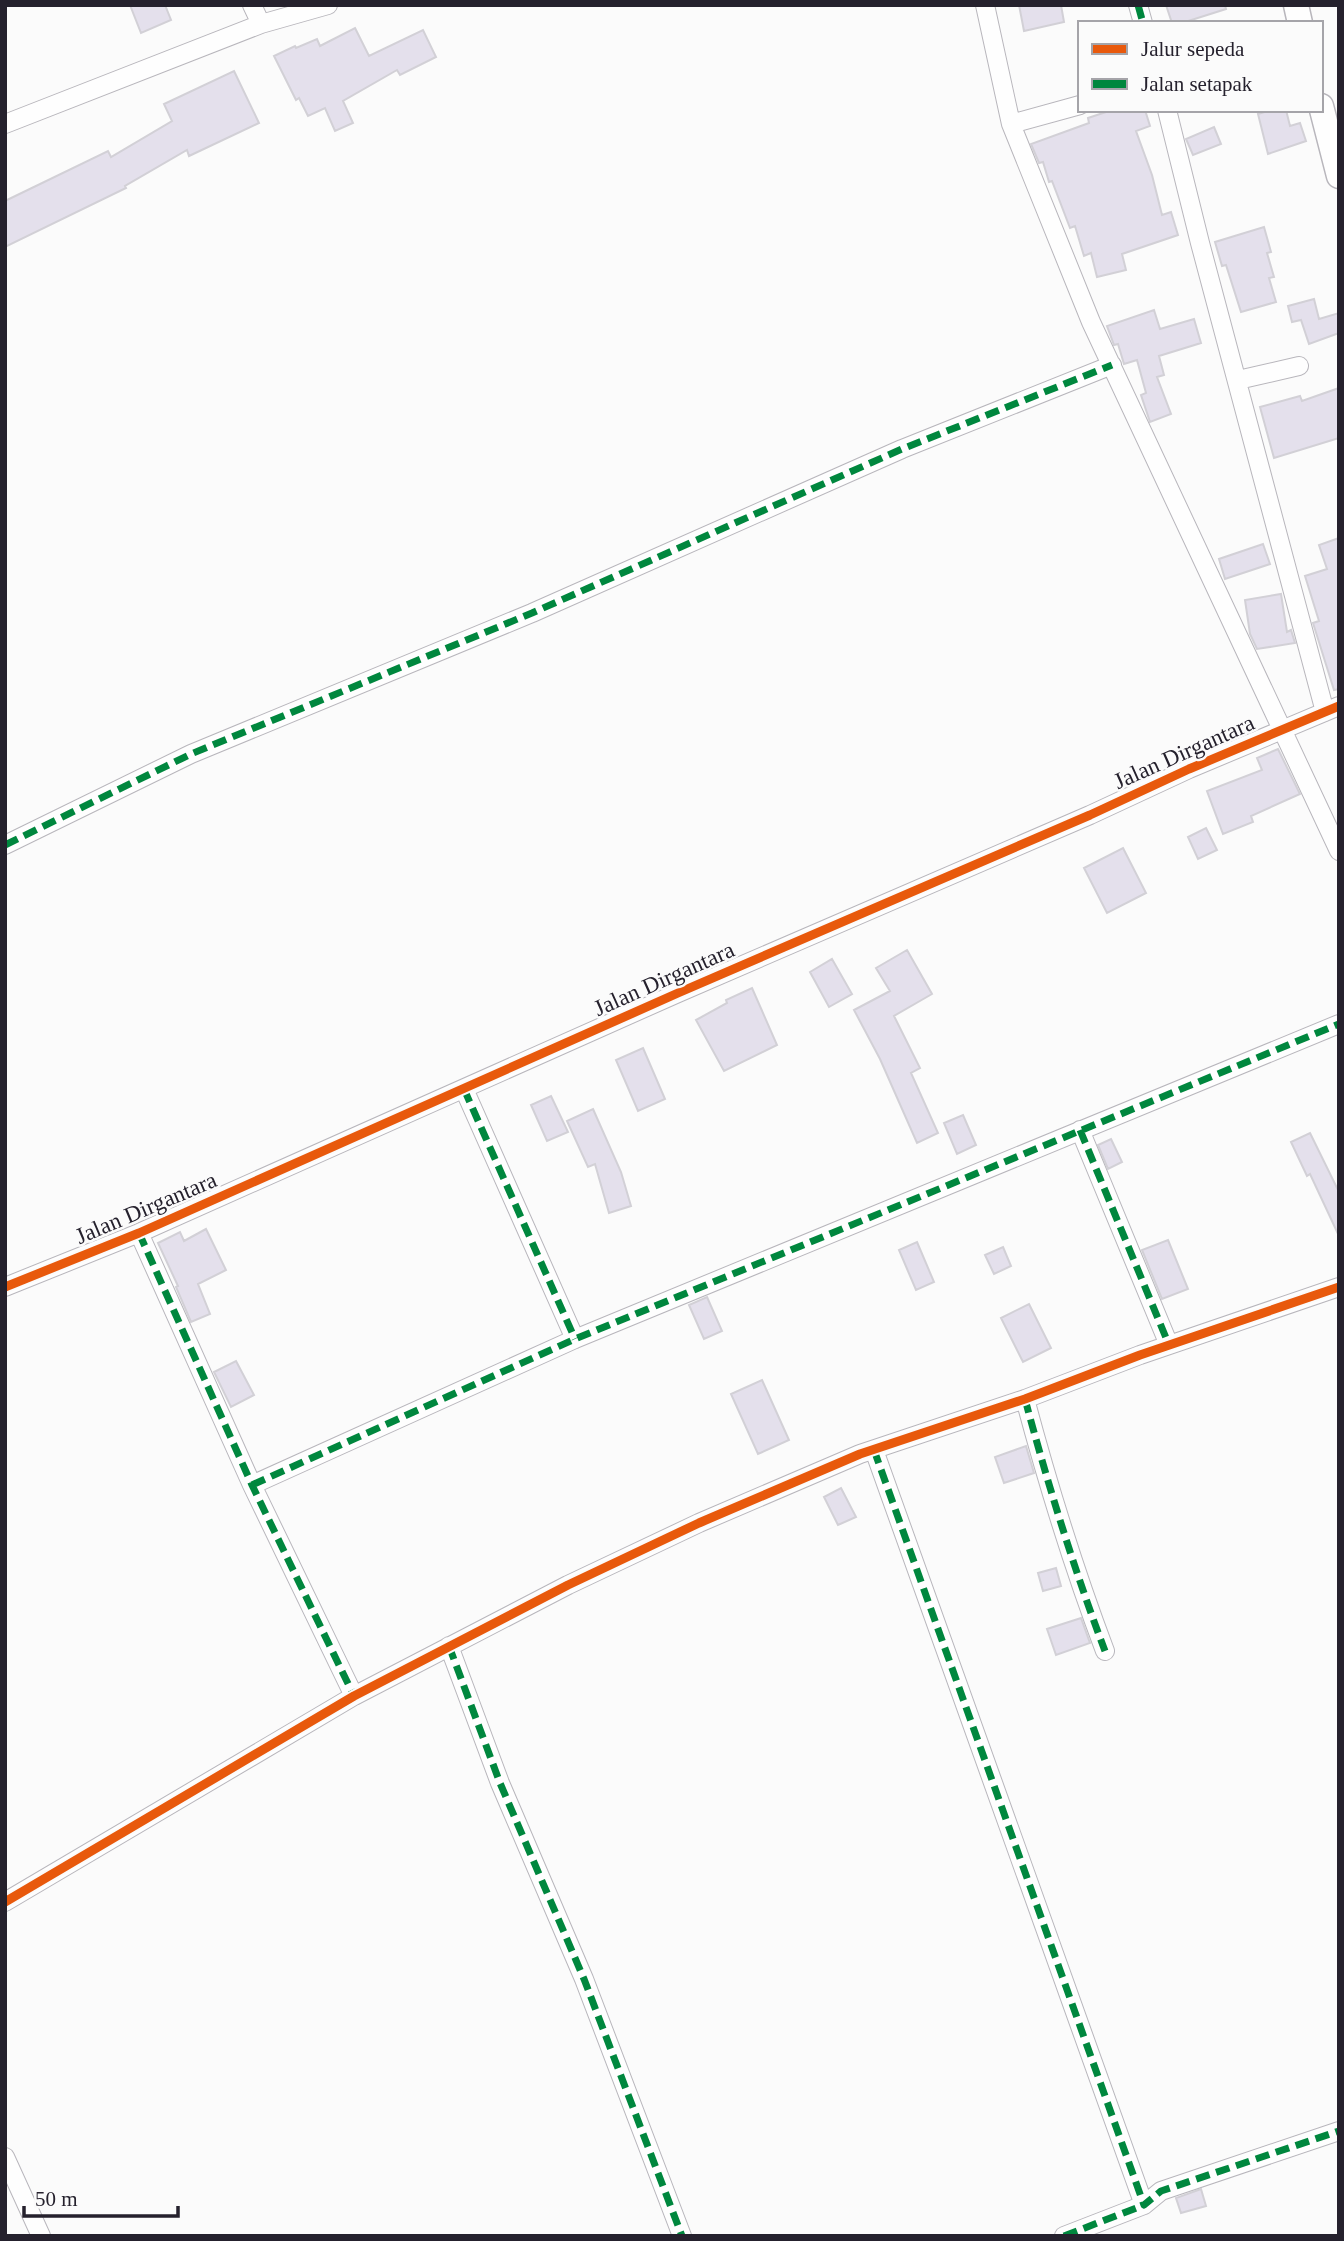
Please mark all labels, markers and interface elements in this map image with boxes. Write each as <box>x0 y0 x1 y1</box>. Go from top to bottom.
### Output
legend <box>1078 21 1323 112</box>
text: Jalur sepeda <box>1141 37 1245 61</box>
text: Jalan setapak <box>1141 72 1253 96</box>
street label: Jalan Dirgantara <box>1110 710 1258 794</box>
street label: Jalan Dirgantara <box>590 937 738 1021</box>
street label: Jalan Dirgantara <box>72 1167 220 1249</box>
scale bar <box>24 2174 178 2218</box>
text: 50 m <box>35 2187 78 2211</box>

